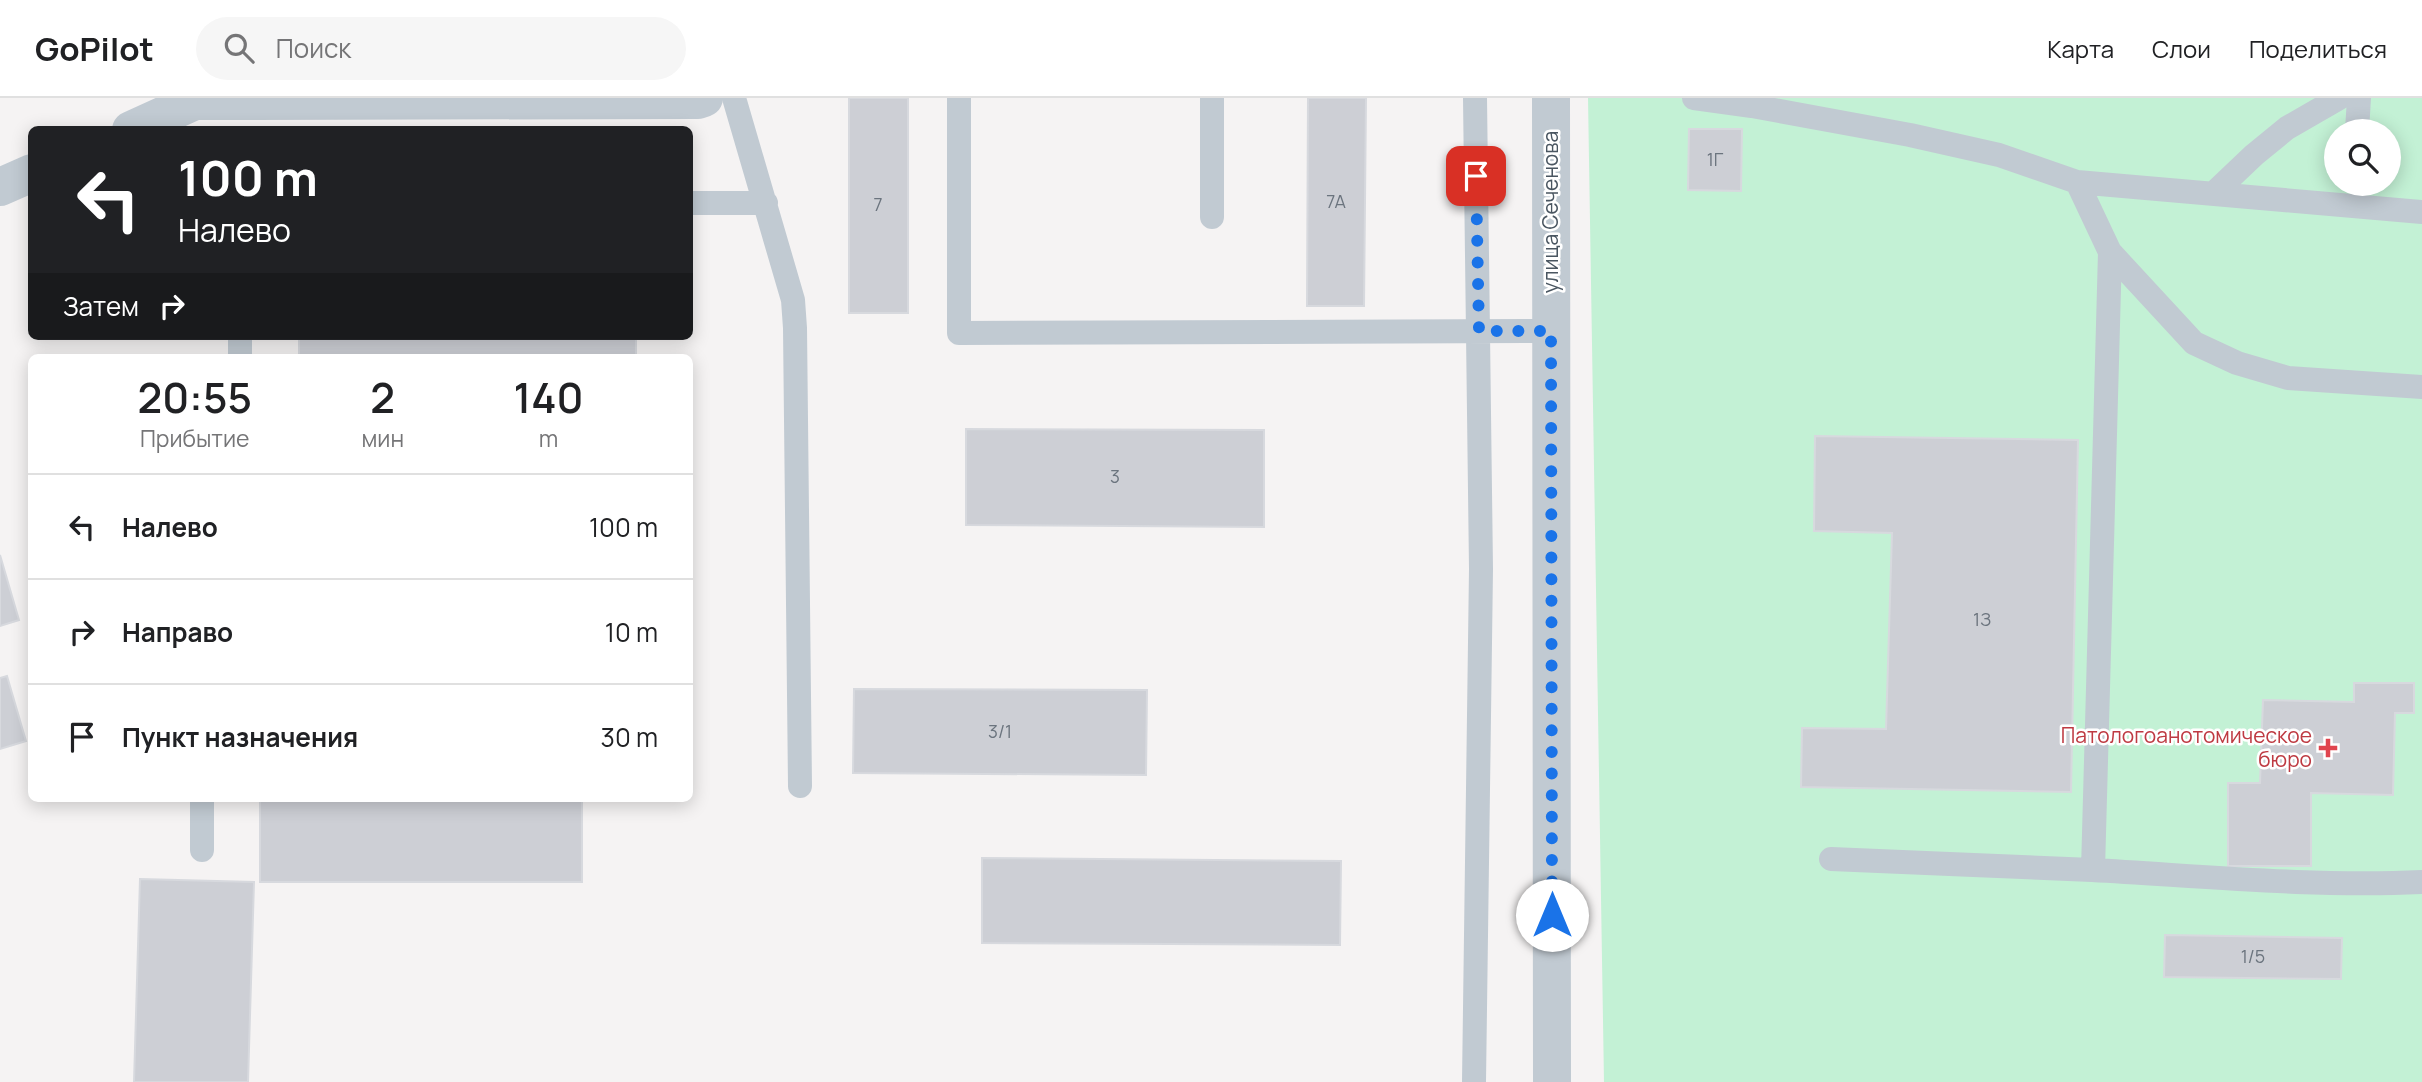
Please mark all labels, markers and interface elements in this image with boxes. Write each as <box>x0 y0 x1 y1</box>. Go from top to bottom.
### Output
search box <box>196 17 686 80</box>
text: GoPilot <box>35 26 154 71</box>
icon: search <box>220 29 258 67</box>
text: Поиск <box>276 30 351 66</box>
text: Карта <box>2047 32 2114 65</box>
text: Слои <box>2152 32 2211 65</box>
text: Поделиться <box>2249 32 2387 65</box>
map controls <box>2324 119 2401 196</box>
button: search <box>2324 119 2401 196</box>
street label: улица Сеченова <box>1536 131 1564 293</box>
text: 100 m <box>178 144 318 211</box>
pin <box>1446 146 1506 206</box>
house number: 1Г <box>1707 147 1724 171</box>
icon: left <box>63 154 154 245</box>
icon: arrive <box>1457 157 1495 195</box>
house number: 7А <box>1326 189 1346 213</box>
house number: 7 <box>873 192 883 216</box>
text: Налево <box>178 208 291 252</box>
icon: right <box>153 287 191 325</box>
text: Затем <box>63 288 139 324</box>
text: 20:55 <box>137 368 252 426</box>
text: 2 <box>370 368 395 426</box>
text: 140 <box>513 368 583 426</box>
text: Прибытие <box>140 422 250 454</box>
text: мин <box>361 422 404 454</box>
text: m <box>539 422 558 454</box>
house number: 3 <box>1110 464 1120 488</box>
icon: left <box>63 508 101 546</box>
text: Налево <box>122 509 218 545</box>
text: 100 m <box>589 509 658 545</box>
house number: 1З <box>1973 607 1991 631</box>
icon: right <box>63 613 101 651</box>
text: Направо <box>122 614 233 650</box>
text: 10 m <box>605 614 658 650</box>
icon: arrive <box>63 718 101 756</box>
text: Пункт назначения <box>122 719 358 755</box>
text: 30 m <box>601 719 658 755</box>
house number: 3/1 <box>988 719 1012 743</box>
place label: Патологоанотомическое бюро <box>2061 721 2312 773</box>
marker: Патологоанотомическое бюро <box>2318 738 2338 758</box>
position arrow <box>1515 878 1589 952</box>
house number: 1/5 <box>2241 944 2265 968</box>

